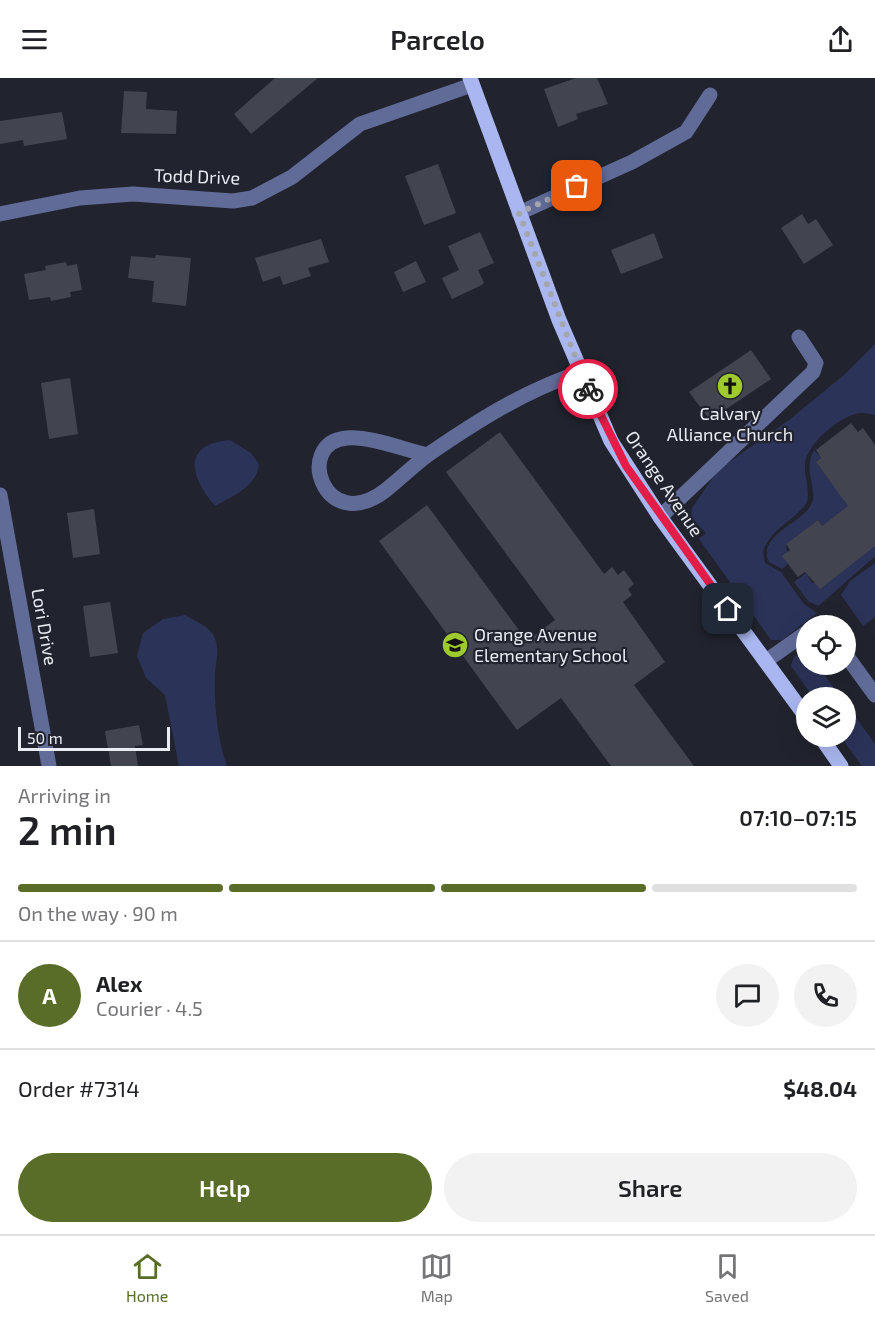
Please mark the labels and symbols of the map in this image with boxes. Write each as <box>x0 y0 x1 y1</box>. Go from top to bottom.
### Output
pin <box>551 160 602 211</box>
street label: Todd Drive <box>154 164 240 188</box>
courier <box>558 359 618 419</box>
church icon: Calvary Alliance Church <box>715 371 745 401</box>
place label: Calvary Alliance Church <box>667 402 793 445</box>
street label: Orange Avenue <box>621 426 708 541</box>
pin <box>702 583 753 634</box>
street label: Lori Drive <box>27 587 63 667</box>
place label: Orange Avenue Elementary School <box>474 623 628 666</box>
school or university icon: Orange Avenue Elementary School <box>440 630 470 660</box>
scale bar <box>18 724 170 752</box>

